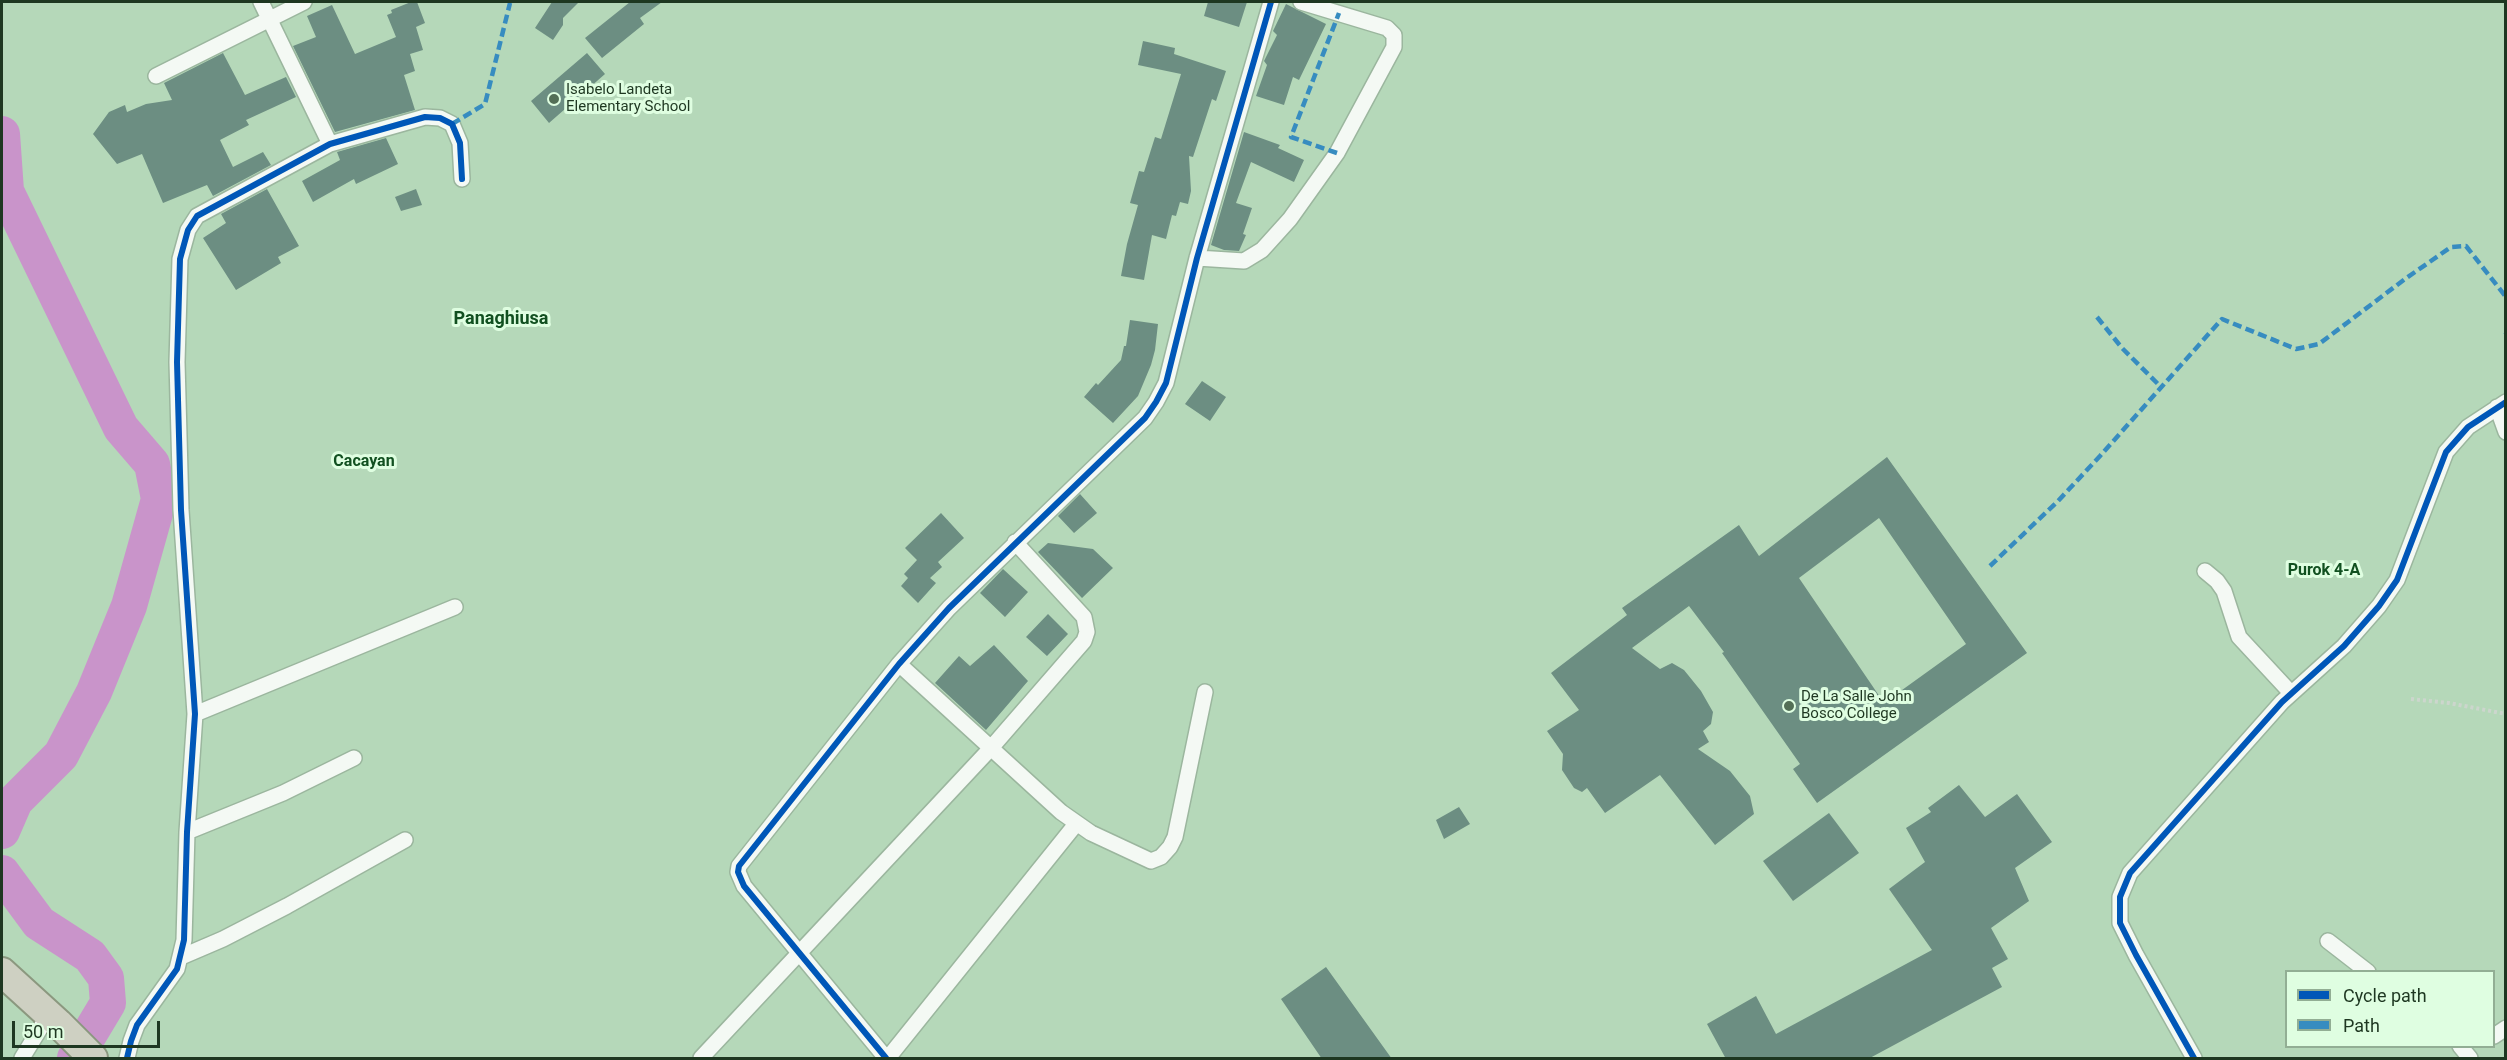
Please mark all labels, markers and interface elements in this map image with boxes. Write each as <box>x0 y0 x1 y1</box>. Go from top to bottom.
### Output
place label: Isabelo Landeta Elementary School <box>566 81 690 116</box>
marker: Isabelo Landeta Elementary School <box>547 92 561 106</box>
district label: Panaghiusa <box>454 308 548 330</box>
district label: Cacayan <box>333 452 395 472</box>
district label: Purok 4-A <box>2288 561 2360 581</box>
place label: De La Salle John Bosco College <box>1801 688 1912 723</box>
marker: De La Salle John Bosco College <box>1782 699 1796 713</box>
legend <box>2285 970 2495 1048</box>
text: Cycle path <box>2343 985 2427 1006</box>
scale bar <box>15 1009 164 1047</box>
text: Path <box>2343 1015 2380 1036</box>
text: 50 m <box>23 1021 63 1042</box>

